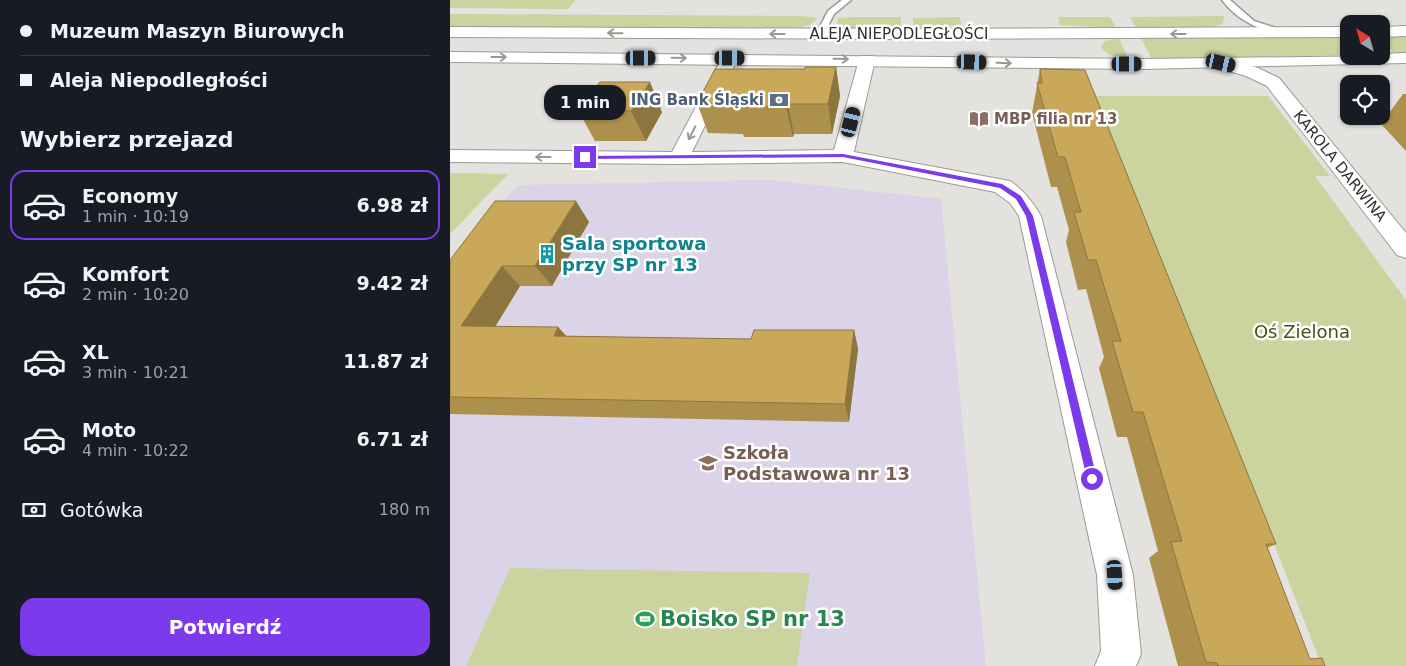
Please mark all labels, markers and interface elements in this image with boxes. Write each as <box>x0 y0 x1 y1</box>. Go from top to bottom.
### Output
north arrow <box>1340 15 1390 65</box>
map controls <box>1340 15 1390 125</box>
text: Muzeum Maszyn Biurowych <box>50 20 345 42</box>
street label: ALEJA NIEPODLEGŁOŚCI <box>810 24 988 43</box>
one-way arrow <box>607 28 623 38</box>
one-way arrow <box>769 29 786 39</box>
one-way arrow <box>1170 29 1186 39</box>
car <box>626 51 656 66</box>
car <box>715 51 745 66</box>
one-way arrow <box>490 52 506 62</box>
car <box>1204 52 1237 74</box>
one-way arrow <box>670 53 686 63</box>
car <box>956 54 987 70</box>
one-way arrow <box>833 55 849 64</box>
car <box>1112 57 1142 72</box>
one-way arrow <box>995 58 1011 67</box>
text: Aleja Niepodległości <box>50 69 268 91</box>
button: locate <box>1340 75 1390 125</box>
callout: 1 min <box>544 84 626 120</box>
bank icon: ING Bank Śląski <box>768 89 790 111</box>
place label: ING Bank Śląski <box>631 90 764 109</box>
text: 1 min <box>560 93 610 112</box>
car <box>840 106 861 138</box>
street label: KAROLA DARWINA <box>1290 107 1391 226</box>
library icon: MBP filia nr 13 <box>968 108 990 130</box>
place label: MBP filia nr 13 <box>994 110 1118 128</box>
one-way arrow <box>687 125 696 140</box>
text: Wybierz przejazd <box>20 127 233 152</box>
route end <box>574 146 596 168</box>
one-way arrow <box>535 152 552 162</box>
icon: car <box>22 183 67 228</box>
text: Economy <box>82 185 178 207</box>
text: 6.98 zł <box>356 194 428 216</box>
text: 1 min · 10:19 <box>82 207 189 226</box>
place label: Sala sportowa przy SP nr 13 <box>562 233 706 275</box>
building icon: Sala sportowa przy SP nr 13 <box>536 243 558 265</box>
icon: car <box>22 261 67 306</box>
text: Komfort <box>82 263 169 285</box>
text: 9.42 zł <box>356 272 428 294</box>
text: 2 min · 10:20 <box>82 285 189 304</box>
park label: Oś Zielona <box>1254 321 1350 342</box>
icon: car <box>22 339 67 384</box>
text: XL <box>82 341 109 363</box>
text: 11.87 zł <box>343 350 428 372</box>
text: 3 min · 10:21 <box>82 363 189 382</box>
icon: car <box>22 417 67 462</box>
text: Moto <box>82 419 136 441</box>
text: 6.71 zł <box>356 428 428 450</box>
text: 4 min · 10:22 <box>82 441 189 460</box>
place label: Szkoła Podstawowa nr 13 <box>723 442 910 484</box>
school or university icon: Szkoła Podstawowa nr 13 <box>697 452 719 474</box>
route start <box>1081 468 1103 490</box>
icon: cash <box>20 496 48 524</box>
text: Gotówka <box>60 499 143 521</box>
text: 180 m <box>379 500 430 519</box>
car <box>1106 560 1123 590</box>
button: Potwierdź <box>20 598 430 656</box>
place label: Boisko SP nr 13 <box>660 607 845 631</box>
sports icon: Boisko SP nr 13 <box>634 608 656 630</box>

